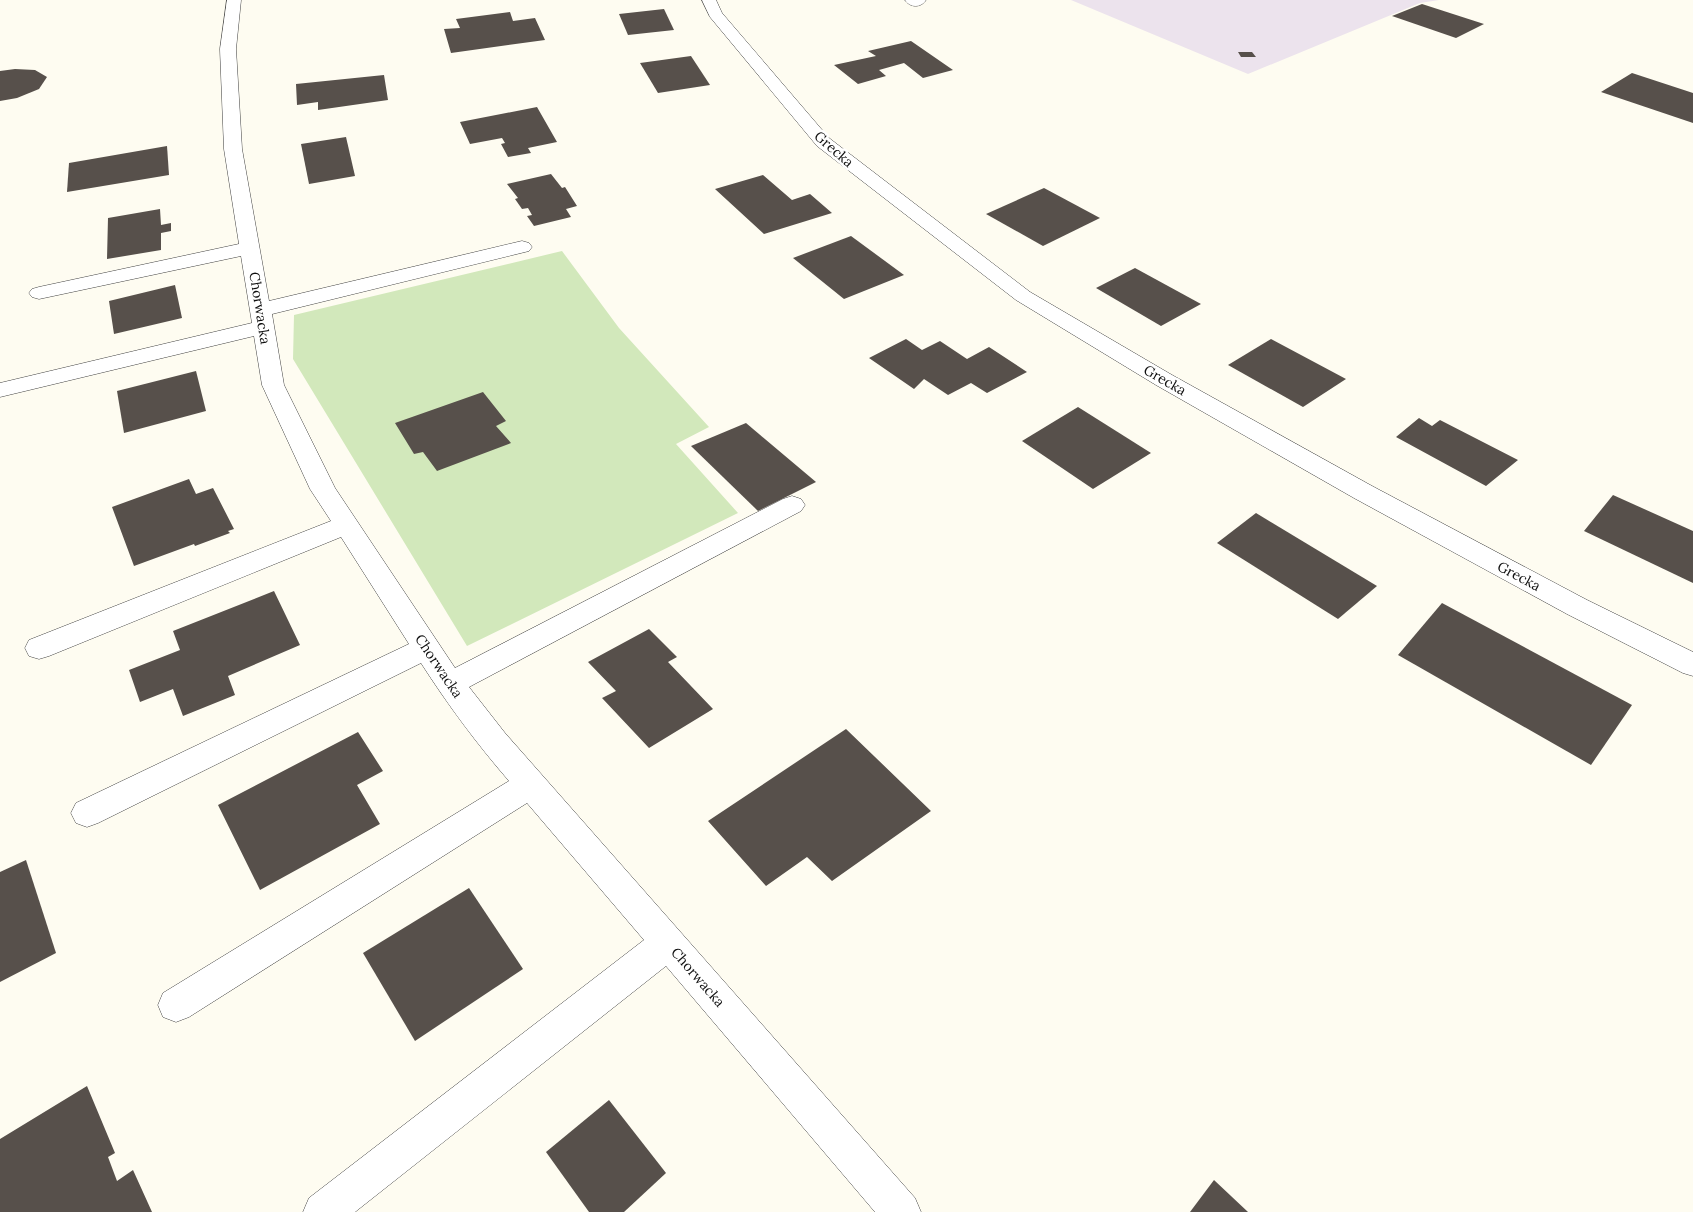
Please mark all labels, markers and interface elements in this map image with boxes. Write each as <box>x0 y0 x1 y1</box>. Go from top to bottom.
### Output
street label: Grecka <box>811 127 857 171</box>
street label: Chorwacka <box>245 271 275 345</box>
street label: Grecka <box>1140 361 1190 399</box>
street label: Grecka <box>1494 557 1544 595</box>
street label: Chorwacka <box>411 631 467 701</box>
street label: Chorwacka <box>667 944 729 1010</box>

